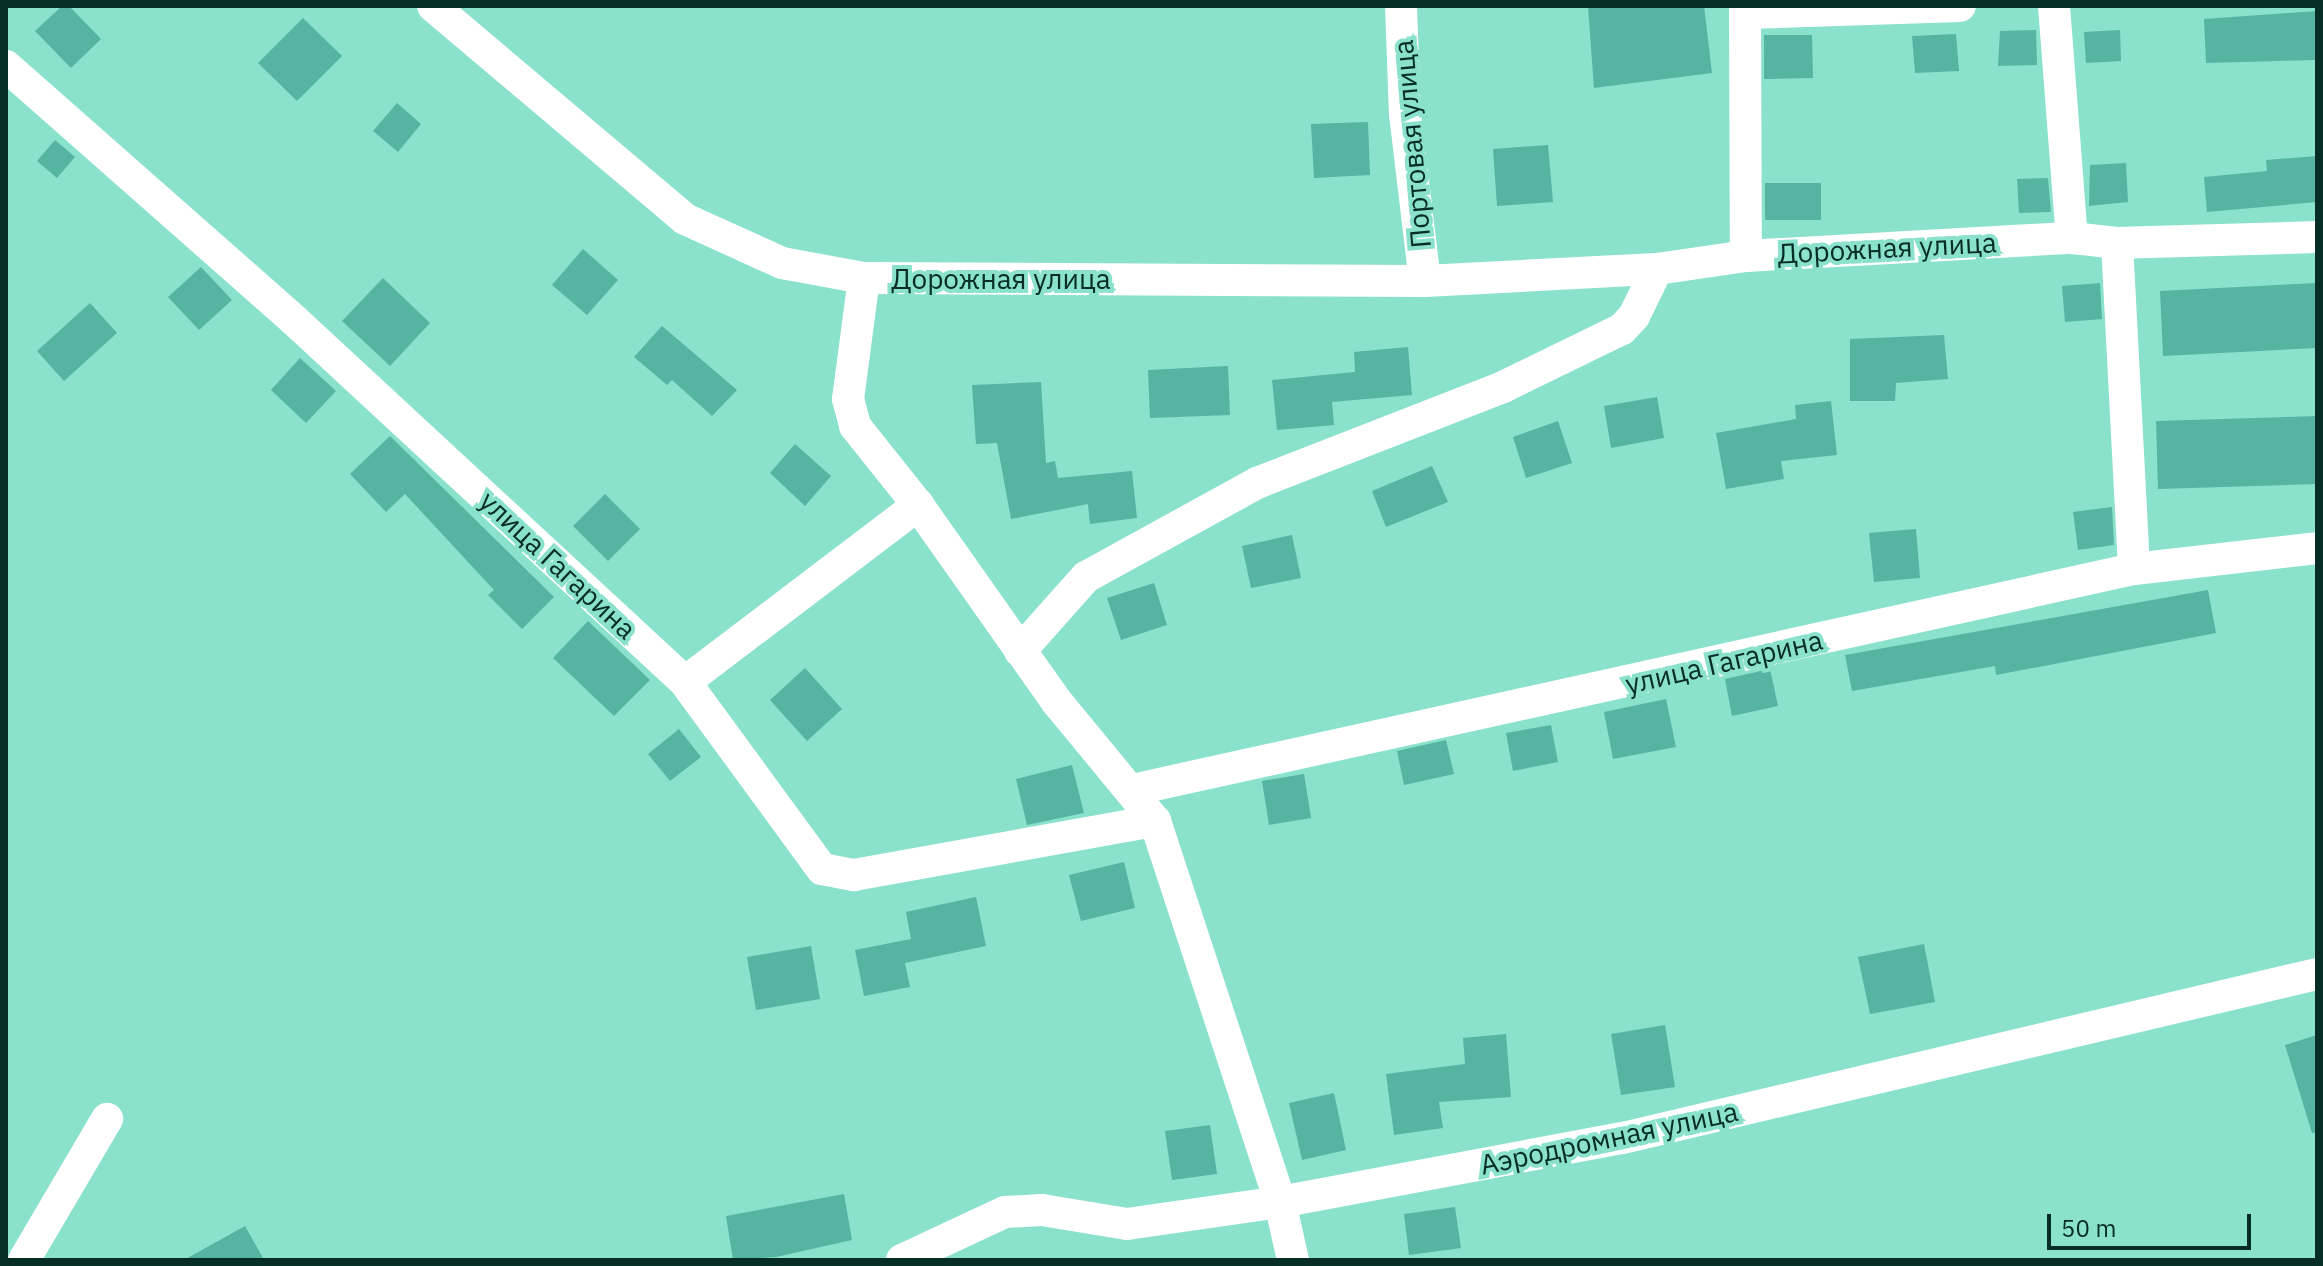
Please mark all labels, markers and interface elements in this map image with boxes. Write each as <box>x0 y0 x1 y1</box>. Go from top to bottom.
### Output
street label: Портовая улица <box>1386 38 1438 250</box>
street label: Дорожная улица <box>1777 225 1997 271</box>
street label: Дорожная улица <box>891 262 1111 296</box>
street label: улица Гагарина <box>473 484 643 646</box>
street label: улица Гагарина <box>1622 623 1826 701</box>
street label: Аэродромная улица <box>1477 1094 1741 1182</box>
scale bar <box>2051 1198 2255 1248</box>
text: 50 m <box>2061 1212 2116 1244</box>

